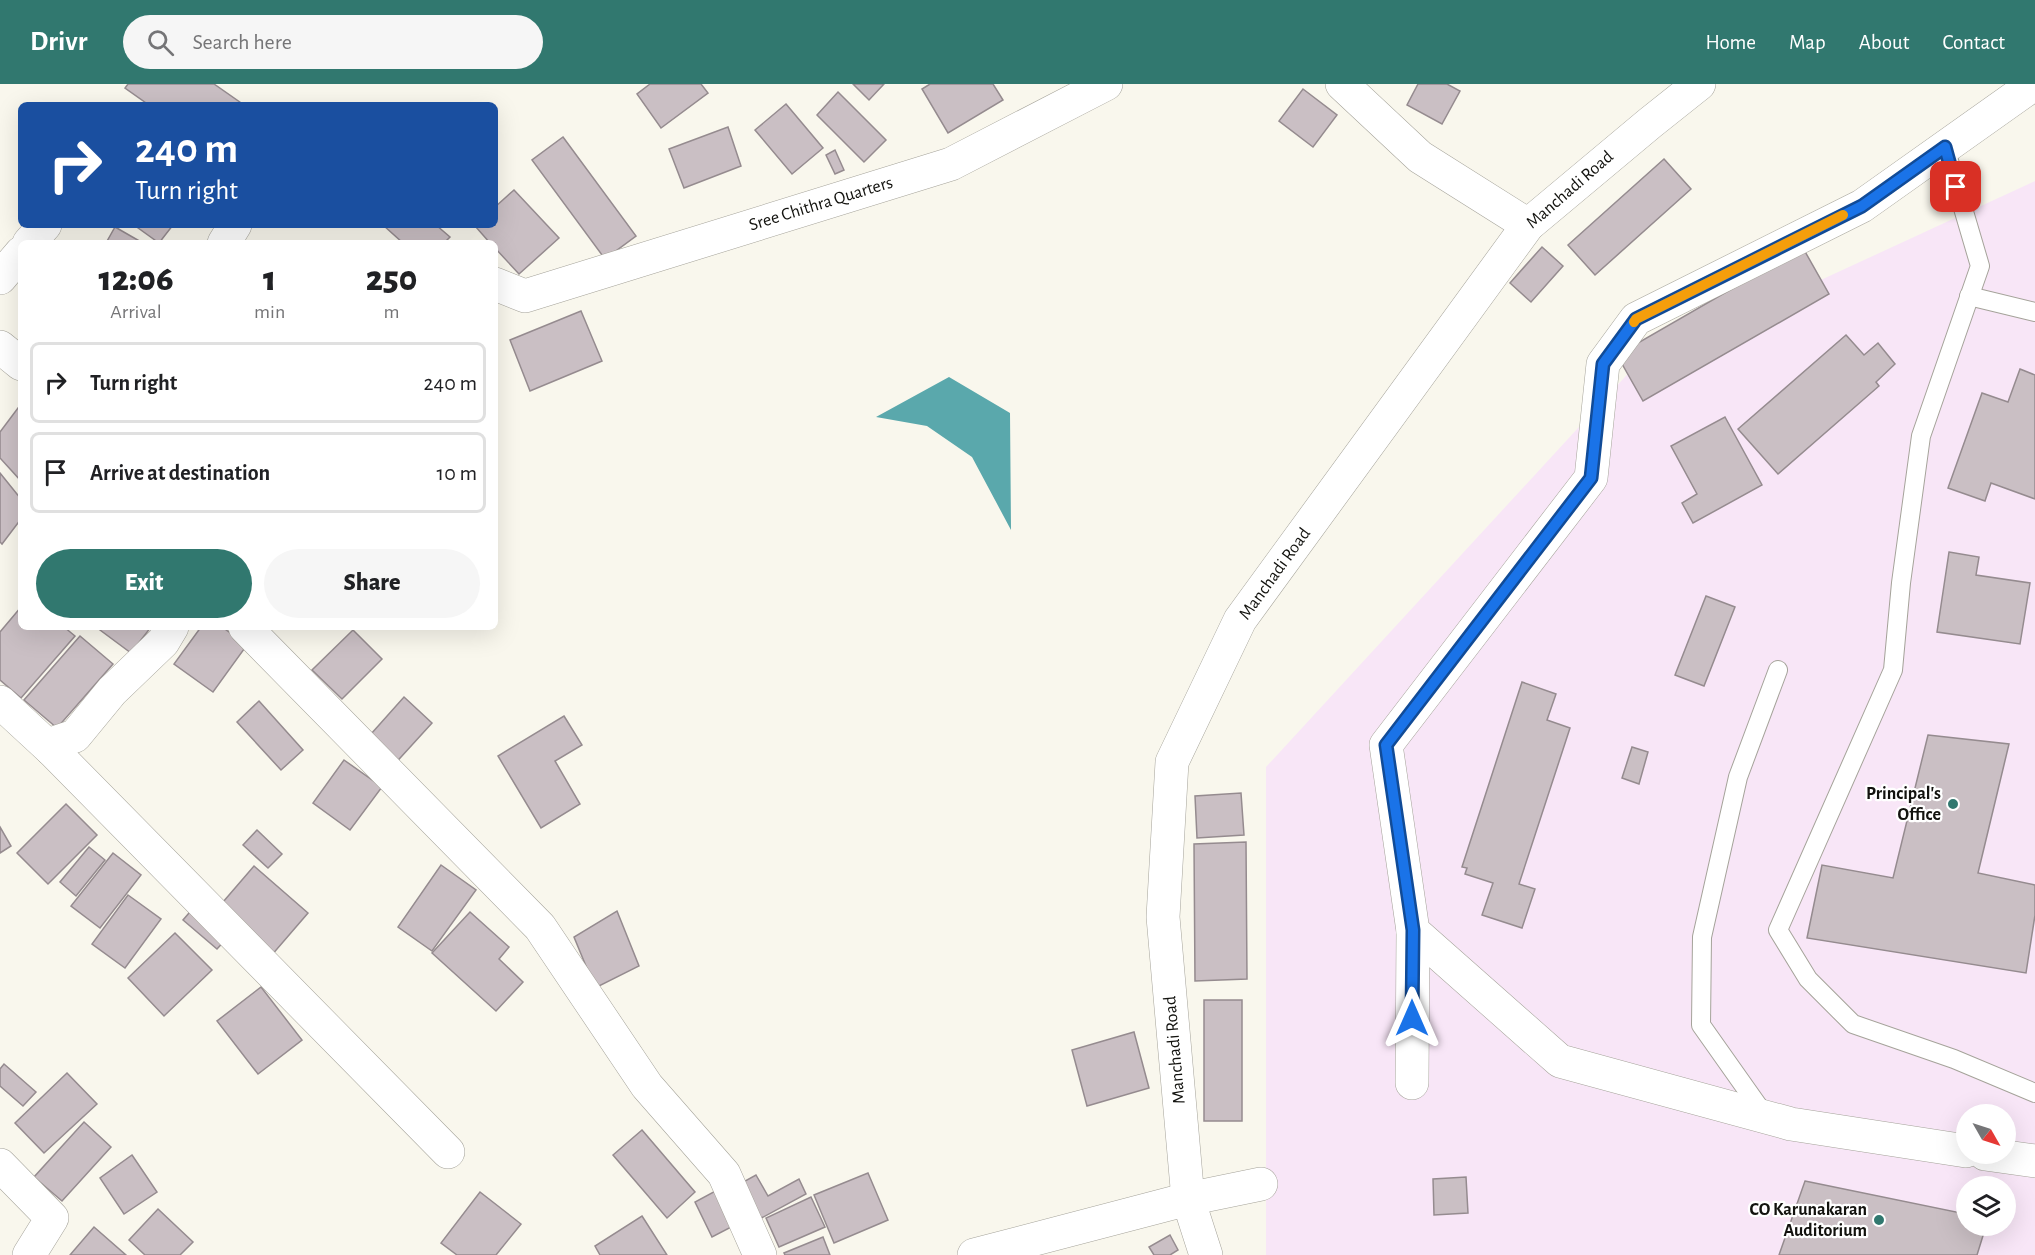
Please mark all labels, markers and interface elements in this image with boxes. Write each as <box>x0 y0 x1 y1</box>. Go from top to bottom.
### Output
search box <box>123 15 543 69</box>
icon: search <box>144 26 177 59</box>
text: Drivr <box>30 28 87 56</box>
text: Search here <box>192 31 292 53</box>
text: Home <box>1705 32 1756 53</box>
text: Map <box>1789 32 1826 53</box>
text: About <box>1859 32 1909 53</box>
text: Contact <box>1942 32 2005 53</box>
icon: right <box>36 126 114 204</box>
text: 240 m <box>135 128 238 170</box>
street label: Manchadi Road <box>1523 148 1617 232</box>
pin <box>1930 161 1981 212</box>
icon: arrive <box>1939 170 1972 203</box>
street label: Sree Chithra Quarters <box>747 174 895 234</box>
text: Turn right <box>135 177 238 204</box>
text: 12:06 <box>99 261 174 297</box>
text: 1 <box>263 261 276 297</box>
text: 250 <box>366 261 417 297</box>
text: Arrival <box>110 302 162 322</box>
text: min <box>254 302 285 322</box>
text: m <box>384 302 400 322</box>
icon: right <box>39 366 72 399</box>
text: Turn right <box>90 372 177 394</box>
text: 240 m <box>424 372 477 394</box>
icon: arrive <box>39 456 72 489</box>
text: Arrive at destination <box>90 462 270 484</box>
text: 10 m <box>437 462 477 484</box>
street label: Manchadi Road <box>1236 525 1314 623</box>
button: Exit <box>36 549 252 618</box>
button: Share <box>264 549 480 618</box>
place label: Principal's Office <box>1866 785 1941 824</box>
marker: Principal's Office <box>1946 797 1960 811</box>
position arrow <box>1380 986 1444 1050</box>
street label: Manchadi Road <box>1161 995 1189 1105</box>
north arrow <box>1956 1104 2016 1164</box>
map controls <box>1956 1104 2016 1236</box>
button: layers <box>1956 1176 2016 1236</box>
place label: CO Karunakaran Auditorium <box>1749 1201 1867 1240</box>
marker: CO Karunakaran Auditorium <box>1872 1213 1886 1227</box>

